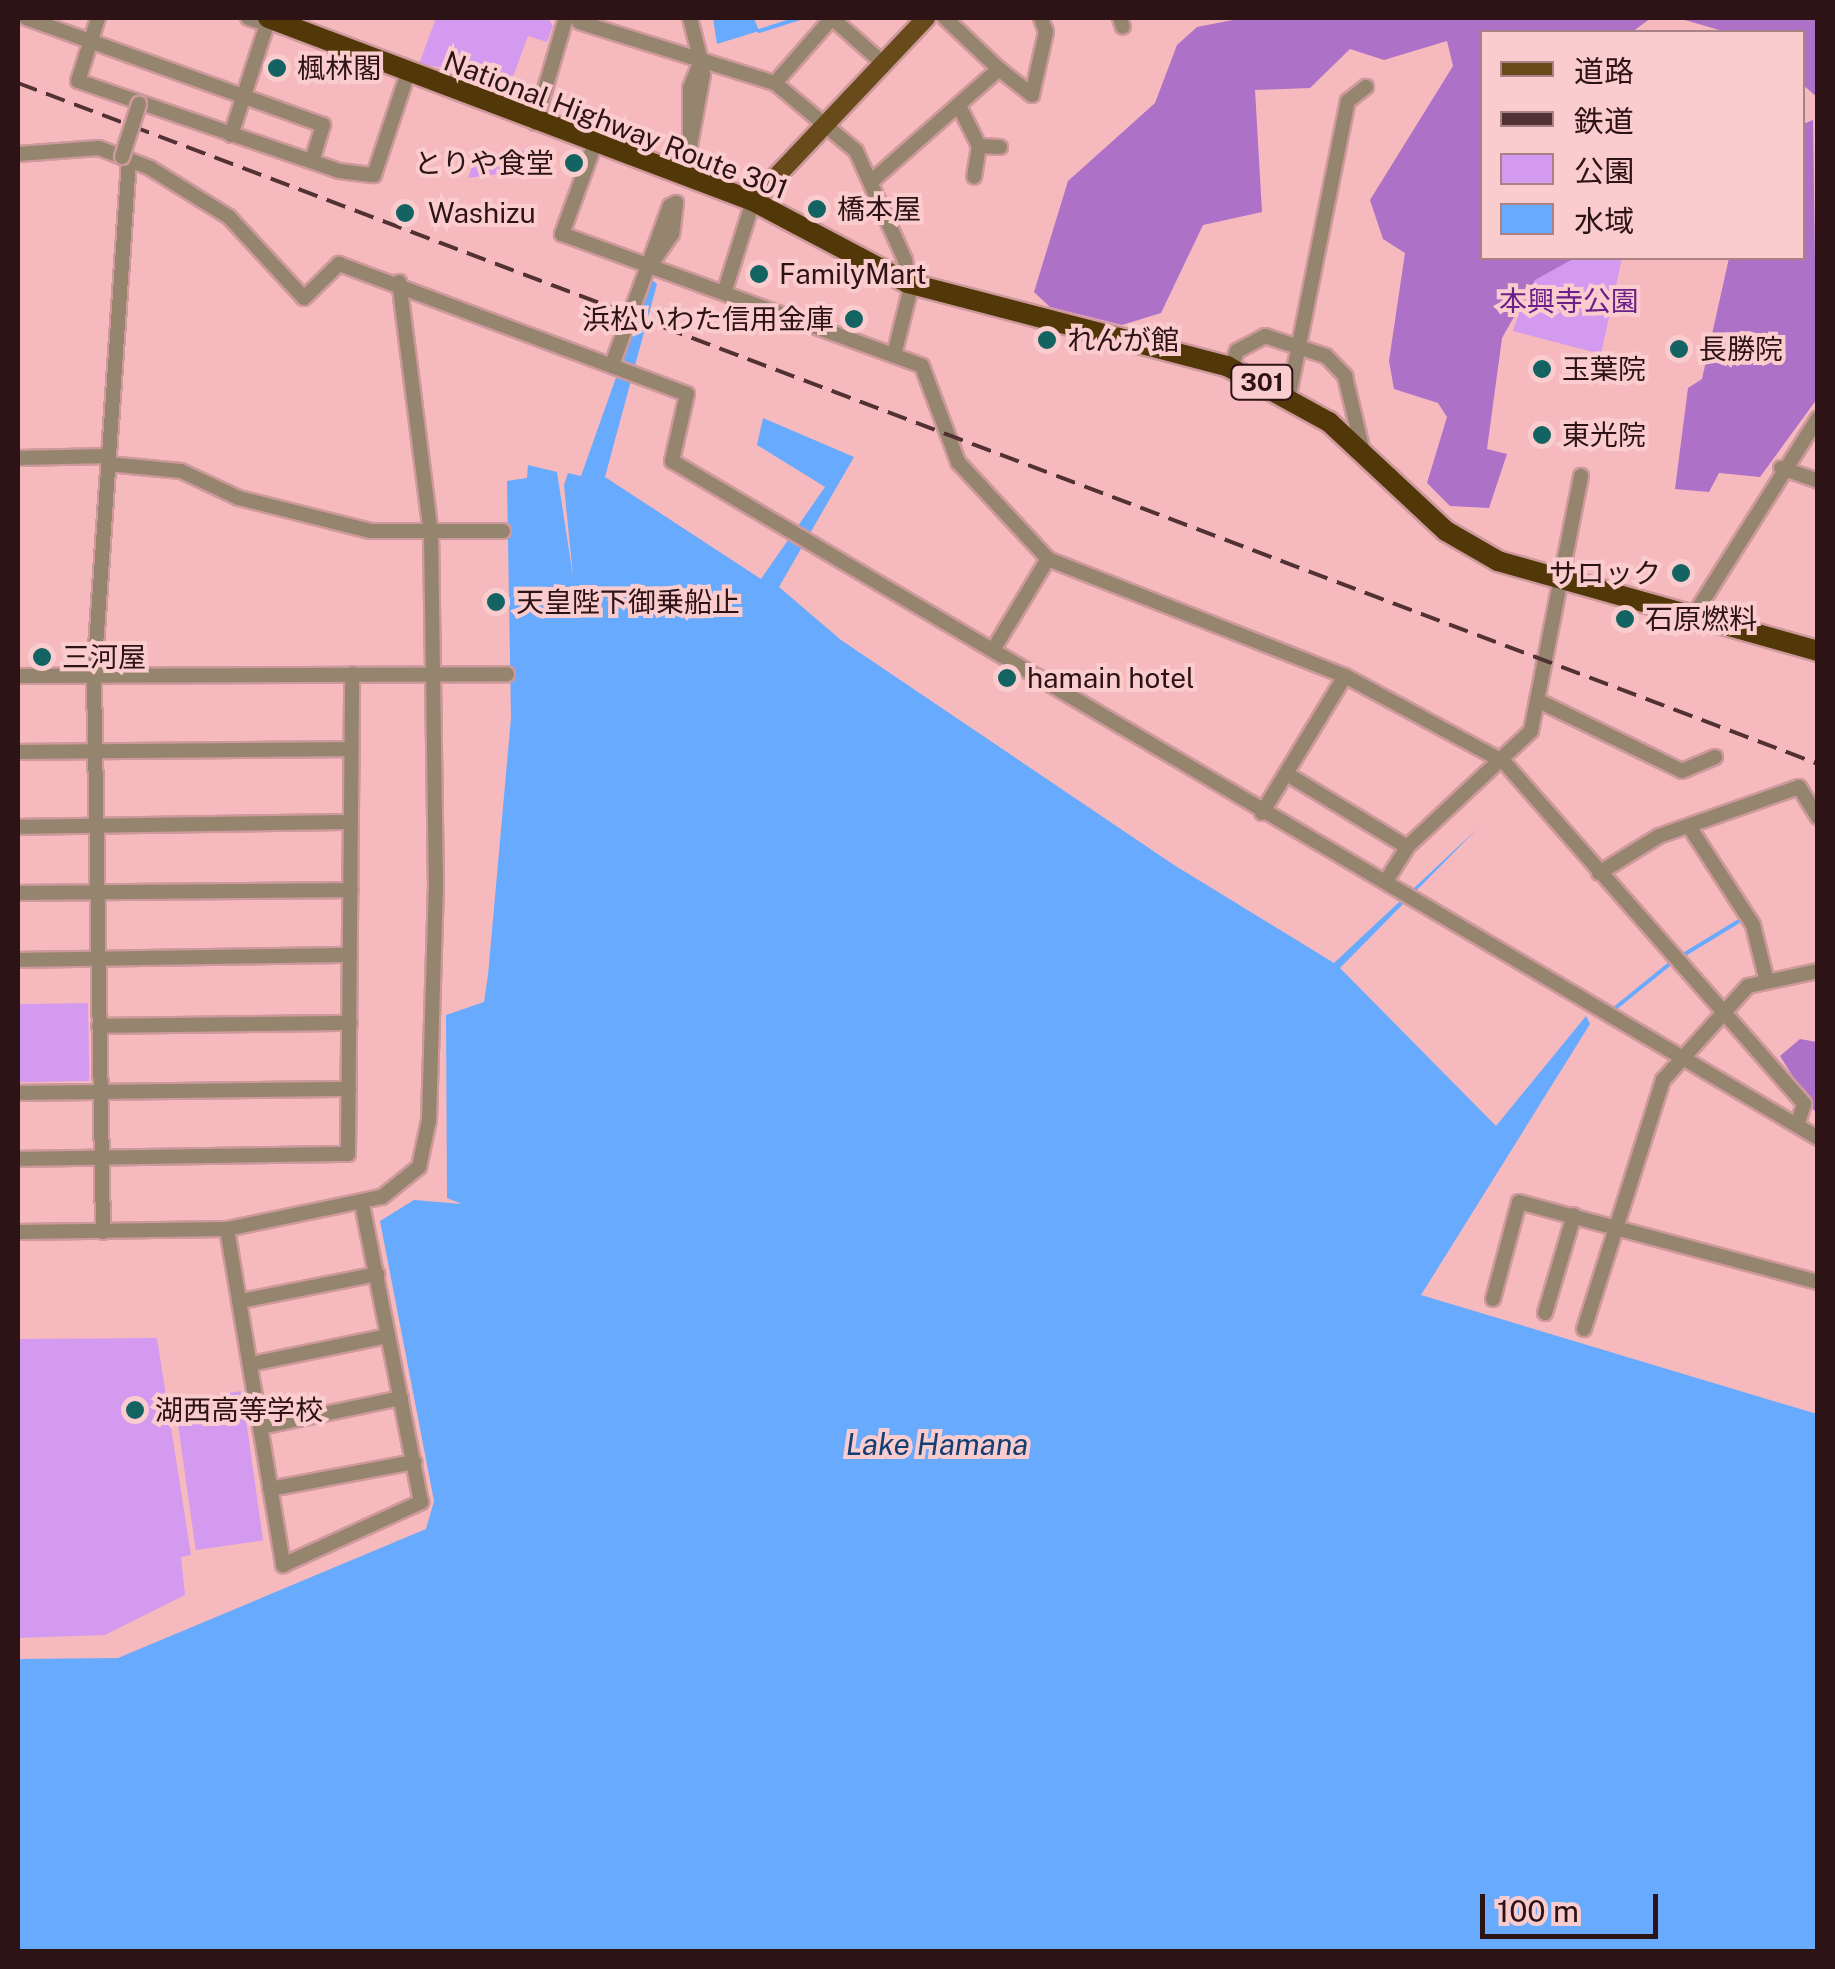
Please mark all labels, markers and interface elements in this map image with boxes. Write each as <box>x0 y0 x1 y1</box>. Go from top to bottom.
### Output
legend <box>1480 30 1805 260</box>
street label: National Highway Route 301 <box>439 44 793 206</box>
place label: 楓林閣 <box>297 51 381 85</box>
text: 道路 <box>1574 53 1634 89</box>
marker: 楓林閣 <box>266 57 288 79</box>
text: 鉄道 <box>1574 103 1634 139</box>
place label: とりや食堂 <box>414 146 554 180</box>
marker: とりや食堂 <box>563 152 585 174</box>
text: 公園 <box>1574 153 1634 189</box>
place label: 橋本屋 <box>837 192 921 226</box>
place label: Washizu <box>428 196 536 230</box>
marker: 橋本屋 <box>806 198 828 220</box>
marker: Washizu <box>392 200 418 226</box>
text: 水域 <box>1574 203 1634 239</box>
place label: FamilyMart <box>779 257 927 291</box>
marker: FamilyMart <box>748 263 770 285</box>
park label: 本興寺公園 <box>1499 284 1639 318</box>
place label: 浜松いわた信用金庫 <box>582 302 834 336</box>
marker: 浜松いわた信用金庫 <box>843 308 865 330</box>
place label: れんが館 <box>1067 323 1179 357</box>
marker: れんが館 <box>1036 329 1058 351</box>
place label: 長勝院 <box>1699 332 1783 366</box>
marker: 長勝院 <box>1668 338 1690 360</box>
place label: 玉葉院 <box>1562 352 1646 386</box>
marker: 玉葉院 <box>1531 358 1553 380</box>
road number: 301 <box>1230 362 1294 402</box>
place label: 東光院 <box>1562 418 1646 452</box>
marker: 東光院 <box>1531 424 1553 446</box>
place label: サロック <box>1549 556 1661 590</box>
marker: サロック <box>1670 562 1692 584</box>
place label: 天皇陛下御乗船止 <box>516 585 740 619</box>
marker: 天皇陛下御乗船止 <box>485 591 507 613</box>
place label: 石原燃料 <box>1645 602 1757 636</box>
marker: 石原燃料 <box>1614 608 1636 630</box>
place label: 三河屋 <box>62 640 146 674</box>
marker: 三河屋 <box>31 646 53 668</box>
place label: hamain hotel <box>1027 661 1194 695</box>
marker: hamain hotel <box>996 667 1018 689</box>
place label: 湖西高等学校 <box>155 1393 323 1427</box>
marker: 湖西高等学校 <box>124 1399 146 1421</box>
water label: Lake Hamana <box>846 1426 1028 1462</box>
scale bar <box>1485 1874 1662 1936</box>
text: 100 m <box>1497 1893 1579 1929</box>

